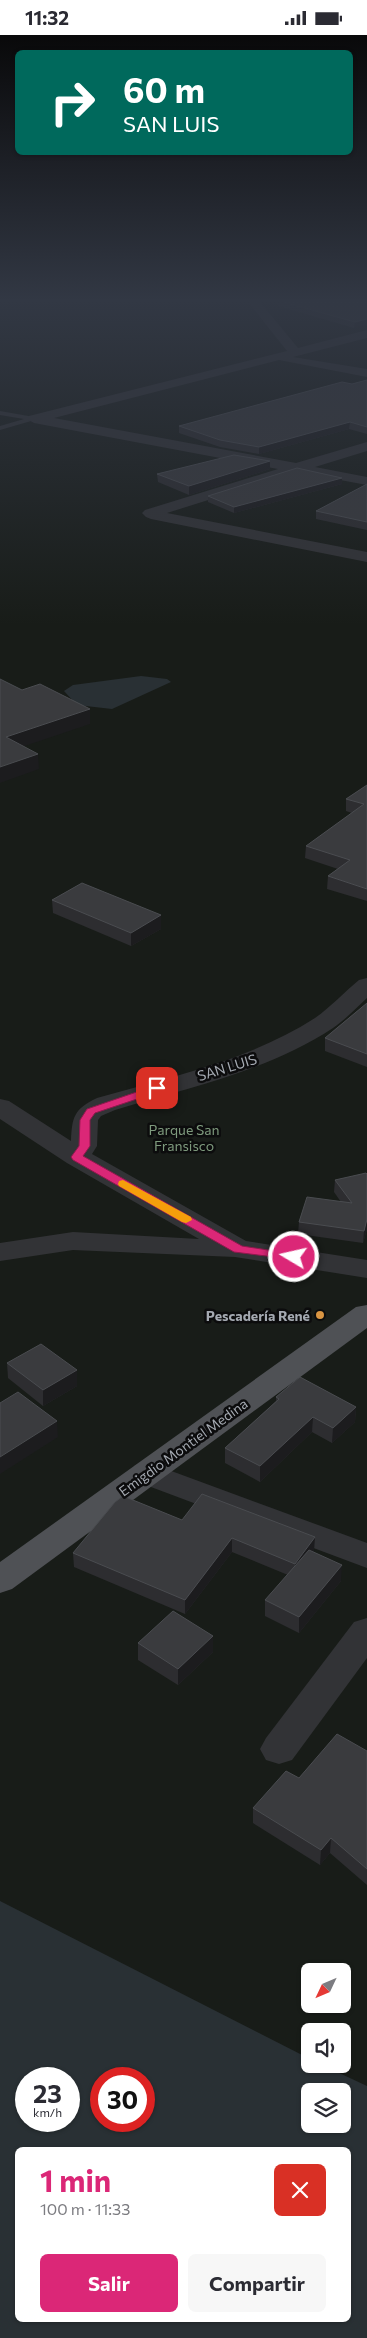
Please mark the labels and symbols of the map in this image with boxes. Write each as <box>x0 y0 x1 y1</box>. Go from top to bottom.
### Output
street label: SAN LUIS <box>195 1050 259 1084</box>
pin <box>136 1067 178 1109</box>
park label: Parque San Fransisco <box>148 1121 220 1154</box>
position arrow <box>267 1230 319 1282</box>
place label: Pescadería René <box>206 1307 310 1324</box>
marker: Pescadería René <box>314 1309 326 1321</box>
street label: Emigdio Montiel Medina <box>115 1395 251 1499</box>
north arrow <box>301 1963 351 2013</box>
speed limit sign: 30 <box>90 2067 155 2132</box>

